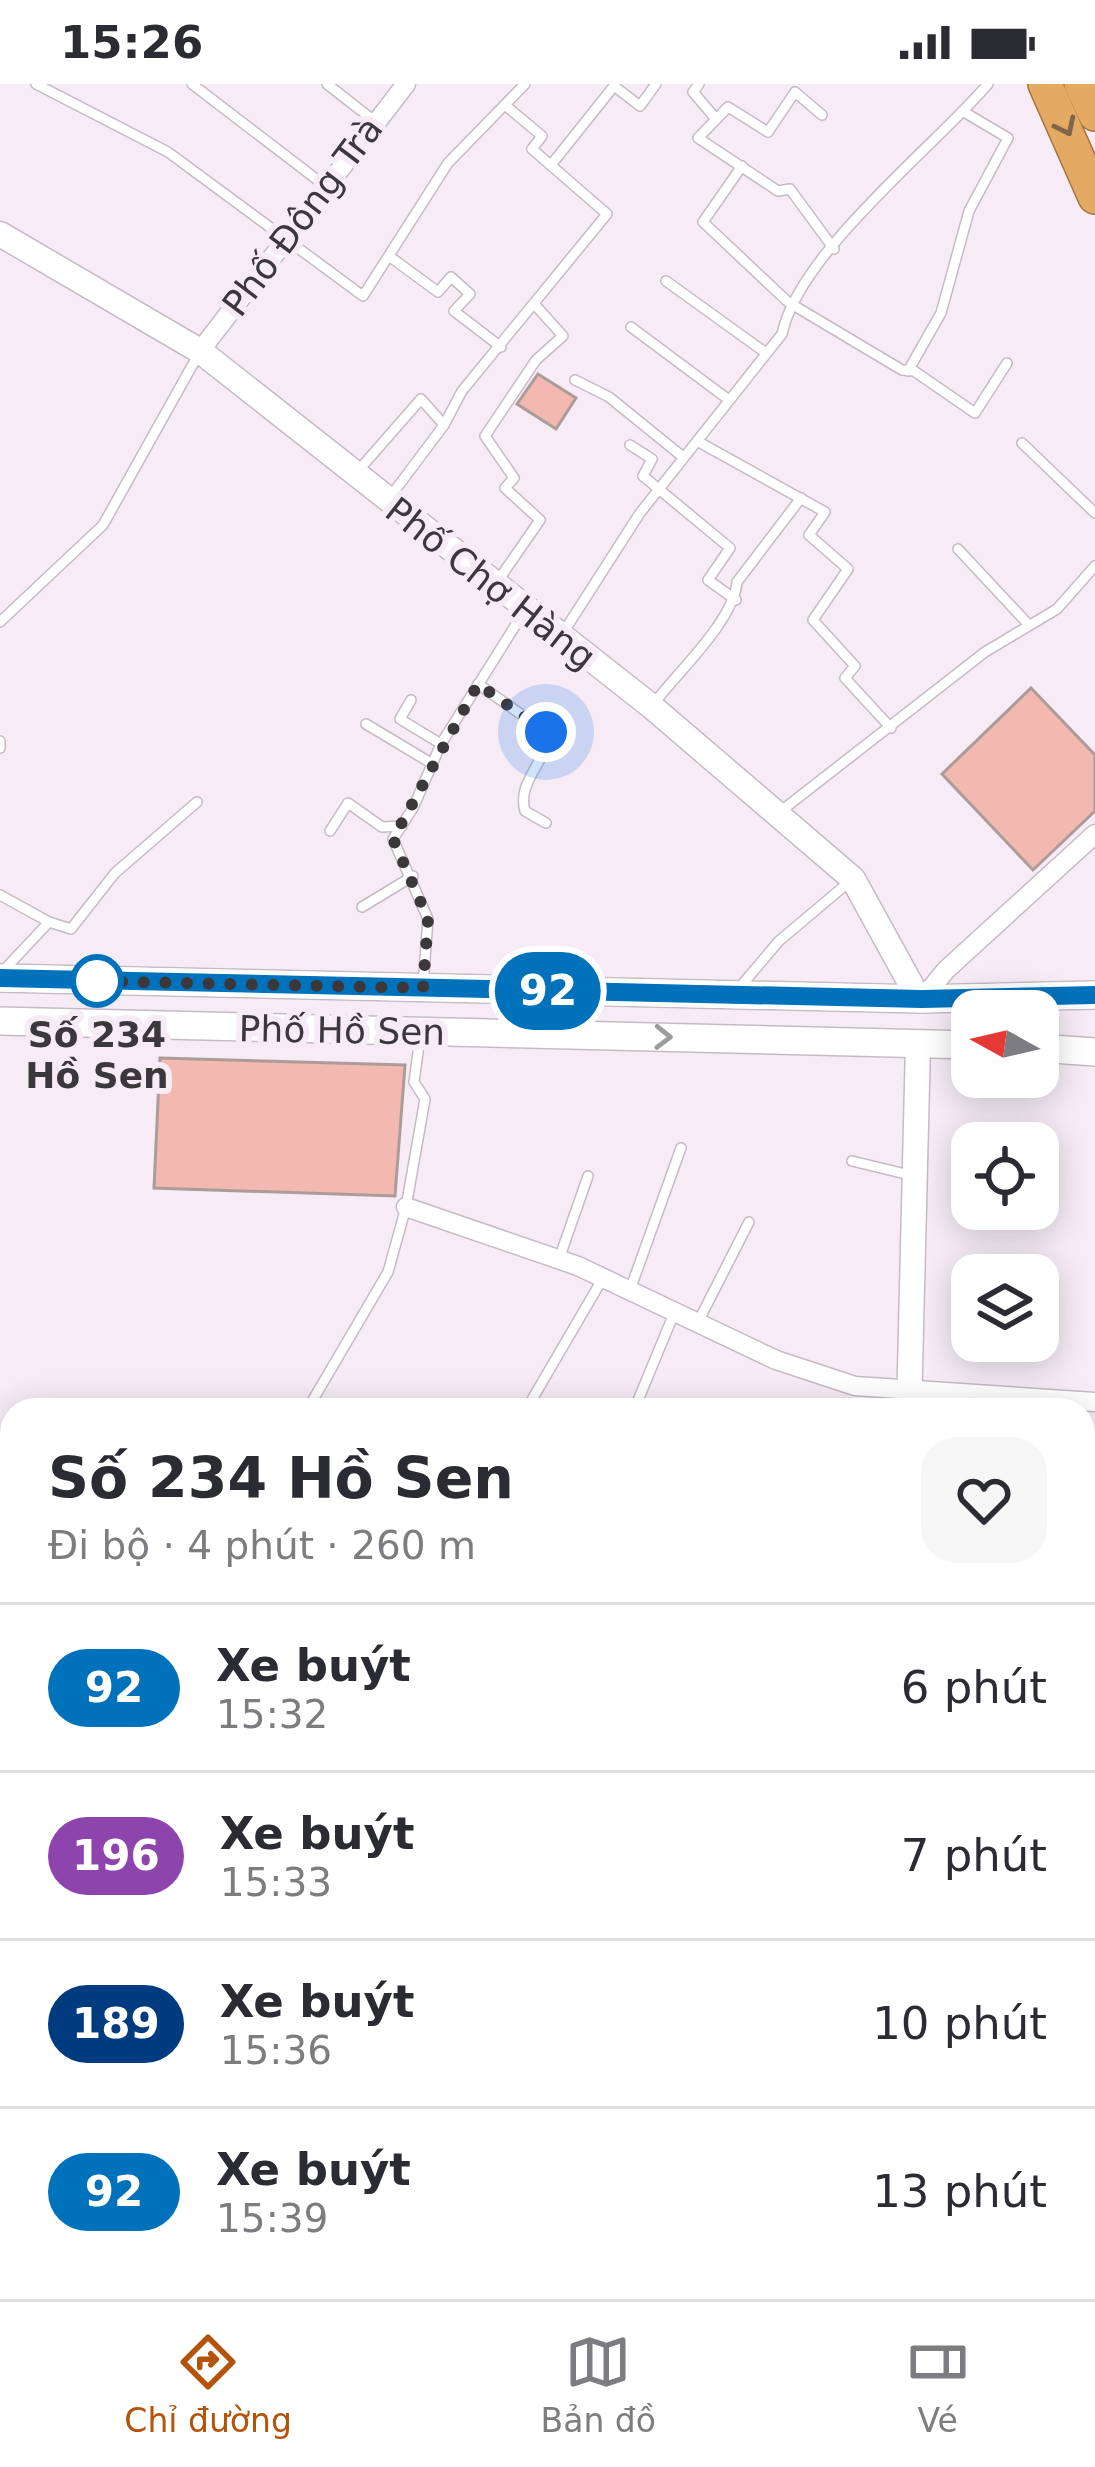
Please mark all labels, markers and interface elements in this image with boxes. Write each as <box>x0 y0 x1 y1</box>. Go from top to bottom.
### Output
text: 15:26 <box>60 16 203 69</box>
street label: Phố Đông Trà <box>214 109 391 324</box>
one-way arrow <box>1052 115 1075 136</box>
street label: Phố Chợ Hàng <box>378 489 603 678</box>
your location <box>516 702 576 762</box>
line badge: 92 <box>494 952 602 1030</box>
marker: Số 234 Hồ Sen <box>72 956 122 1006</box>
text: 92 <box>519 966 577 1015</box>
north arrow <box>951 990 1059 1098</box>
map controls <box>951 990 1059 1362</box>
street label: Phố Hồ Sen <box>238 1008 446 1053</box>
place label: Số 234 Hồ Sen <box>25 1014 169 1096</box>
one-way arrow <box>654 1023 673 1049</box>
button: locate <box>951 1122 1059 1230</box>
button: layers <box>951 1254 1059 1362</box>
button: heart <box>921 1437 1047 1563</box>
text: Số 234 Hồ Sen <box>48 1445 514 1511</box>
text: Đi bộ · 4 phút · 260 m <box>48 1523 476 1568</box>
text: Xe buýt <box>216 1639 411 1692</box>
text: 6 phút <box>901 1661 1047 1714</box>
text: 92 <box>85 1663 143 1712</box>
text: 15:32 <box>216 1692 328 1737</box>
text: Xe buýt <box>220 1807 414 1860</box>
text: 7 phút <box>901 1829 1047 1882</box>
text: 196 <box>72 1831 160 1880</box>
text: 15:33 <box>220 1860 332 1905</box>
text: Xe buýt <box>220 1975 414 2028</box>
text: 10 phút <box>872 1997 1047 2050</box>
text: 189 <box>72 1999 160 2048</box>
text: 15:36 <box>220 2028 332 2073</box>
text: Xe buýt <box>216 2143 411 2196</box>
text: 13 phút <box>872 2165 1047 2218</box>
text: 92 <box>85 2167 143 2216</box>
text: 15:39 <box>216 2196 328 2241</box>
tab: Chỉ đường <box>124 2329 292 2440</box>
tab: Bản đồ <box>541 2329 656 2440</box>
tab: Vé <box>905 2329 971 2440</box>

